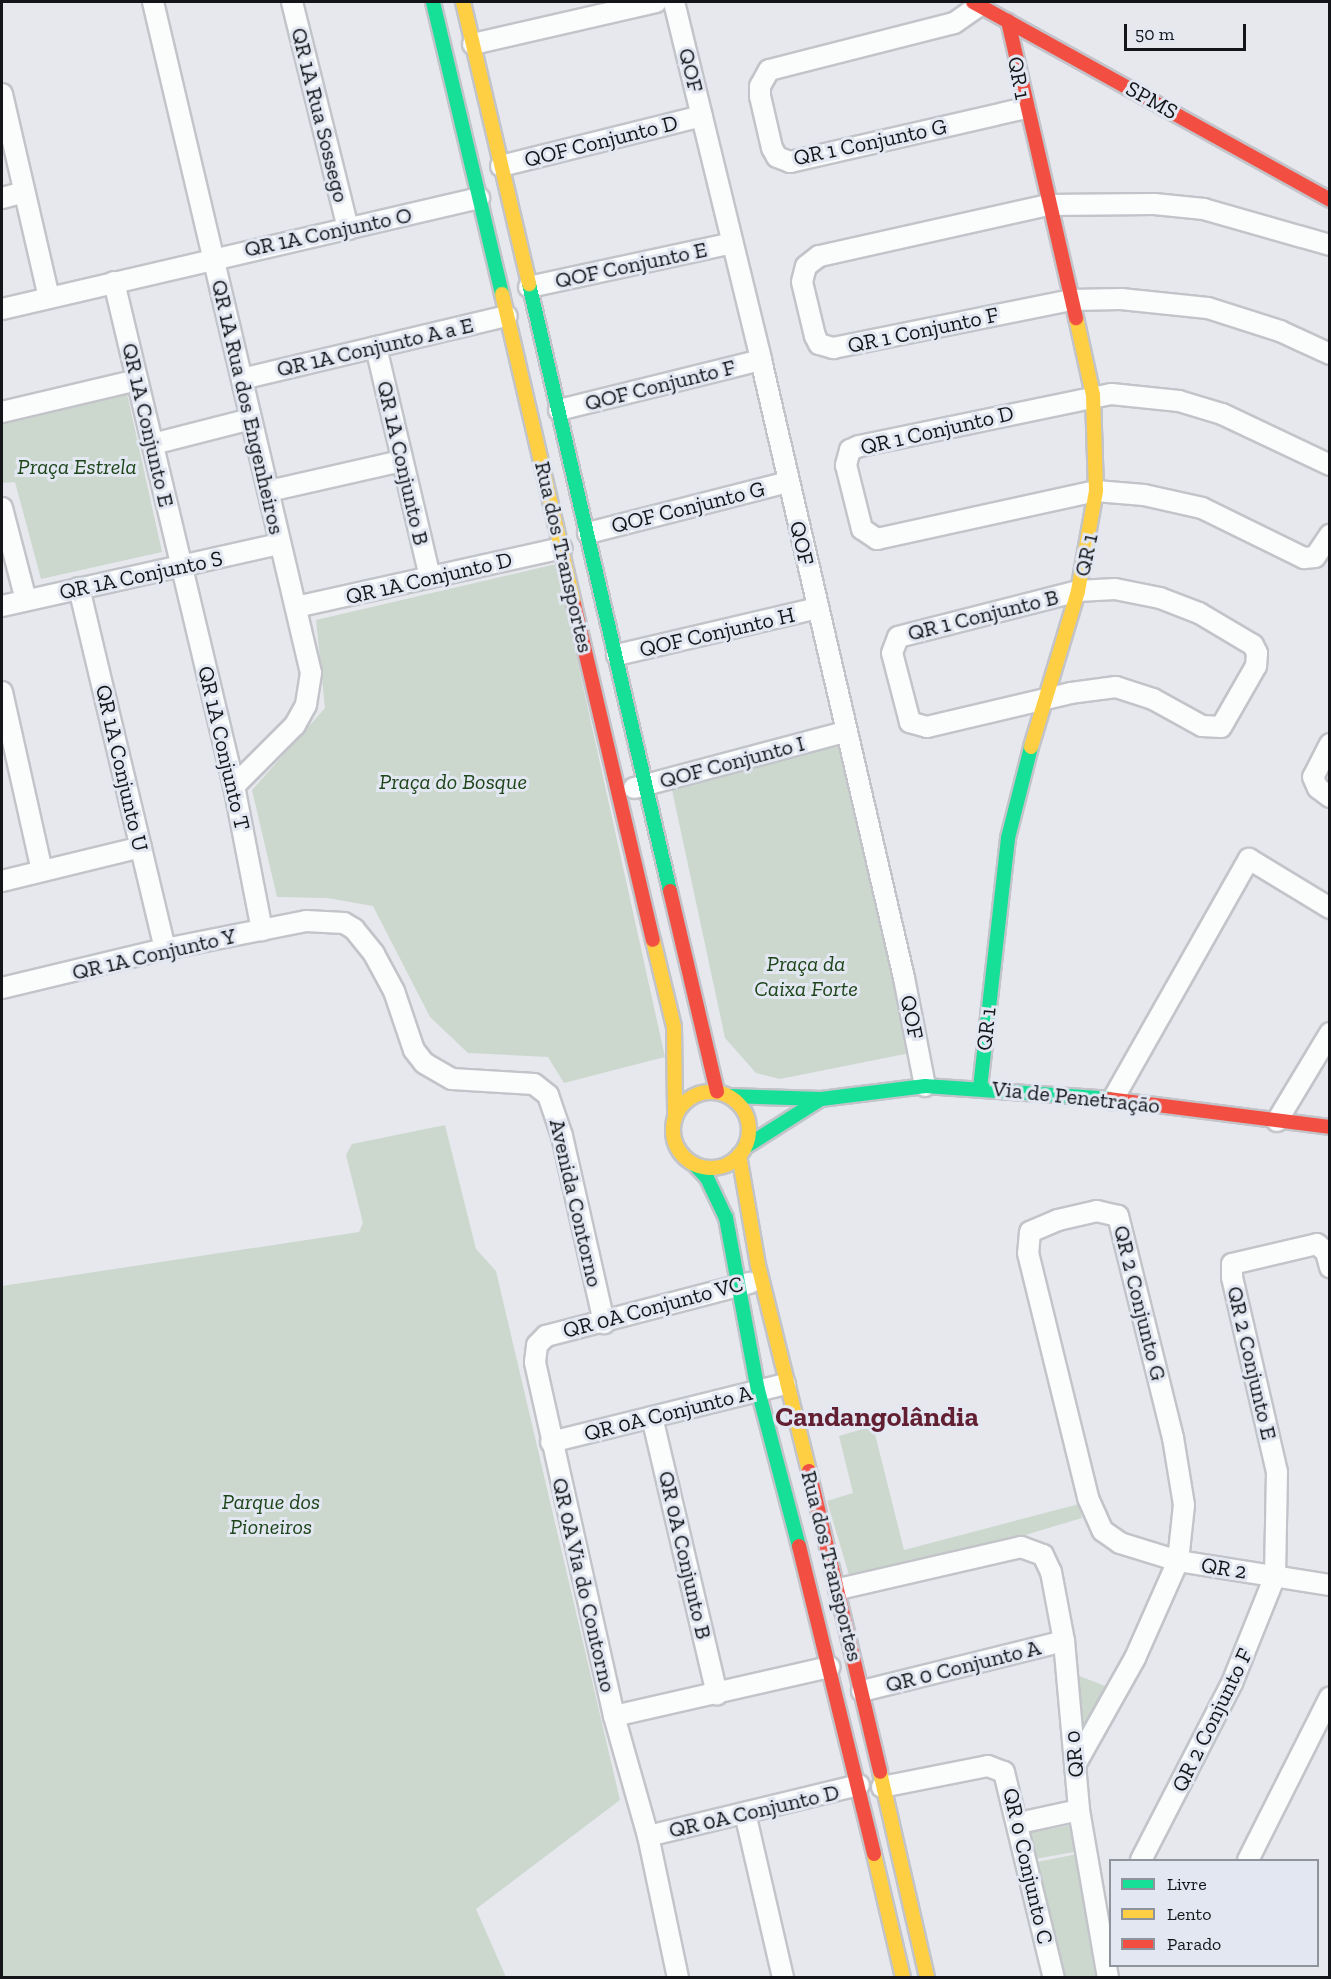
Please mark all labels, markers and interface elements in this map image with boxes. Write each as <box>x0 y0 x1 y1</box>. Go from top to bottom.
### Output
scale bar <box>1127 12 1248 50</box>
text: 50 m <box>1135 23 1174 45</box>
street label: QR 1A Rua Sossego <box>285 25 355 205</box>
street label: QOF <box>673 45 709 95</box>
street label: QR 1 <box>1002 54 1036 102</box>
street label: SPMS <box>1121 75 1183 125</box>
street label: QOF Conjunto D <box>521 109 681 173</box>
street label: QR 1 Conjunto G <box>791 113 949 171</box>
street label: QR 1A Conjunto O <box>241 201 415 263</box>
street label: QOF Conjunto E <box>552 236 710 294</box>
street label: QR 1A Rua dos Engenheiros <box>206 277 290 537</box>
street label: QR 1 Conjunto F <box>845 301 1001 359</box>
street label: QR 1A Conjunto A a E <box>273 311 477 383</box>
street label: QR 1A Conjunto E <box>116 340 180 510</box>
street label: QOF Conjunto F <box>582 354 738 416</box>
street label: QR 1A Conjunto B <box>371 378 435 548</box>
street label: QR 1 Conjunto D <box>858 400 1016 460</box>
park label: Praça Estrela <box>17 454 137 480</box>
street label: Rua dos Transportes <box>529 459 599 655</box>
street label: QOF Conjunto G <box>608 475 768 539</box>
street label: QOF <box>784 518 820 568</box>
street label: QR 1 <box>1069 531 1103 579</box>
street label: QR 1A Conjunto S <box>57 545 225 605</box>
street label: QR 1A Conjunto D <box>343 546 515 610</box>
street label: QR 1 Conjunto B <box>905 584 1061 646</box>
street label: QOF Conjunto H <box>637 601 797 663</box>
street label: QR 1A Conjunto T <box>192 663 256 833</box>
street label: QR 1A Conjunto U <box>90 682 154 854</box>
street label: QOF Conjunto I <box>656 730 808 794</box>
park label: Praça do Bosque <box>379 769 527 795</box>
street label: QR 1A Conjunto Y <box>69 922 239 986</box>
park label: Praça da Caixa Forte <box>754 950 858 1002</box>
street label: QOF <box>895 993 929 1041</box>
street label: QR 1 <box>971 1006 1001 1052</box>
street label: Via de Penetração <box>991 1075 1161 1119</box>
street label: Avenida Contorno <box>544 1116 608 1290</box>
street label: QR 2 Conjunto G <box>1108 1223 1172 1383</box>
street label: QR 0A Conjunto VC <box>559 1270 747 1344</box>
street label: QR 2 Conjunto E <box>1222 1284 1282 1442</box>
street label: QR 0A Conjunto A <box>581 1379 755 1447</box>
district label: Candangolândia <box>775 1400 979 1434</box>
street label: QR 0A Conjunto B <box>653 1468 717 1642</box>
street label: Rua dos Transportes <box>796 1468 868 1664</box>
street label: QR 0A Via do Contorno <box>546 1474 622 1696</box>
park label: Parque dos Pioneiros <box>222 1488 320 1540</box>
street label: QR 2 <box>1199 1551 1249 1585</box>
street label: QR 0 Conjunto A <box>882 1634 1044 1698</box>
street label: QR 2 Conjunto F <box>1166 1644 1258 1796</box>
street label: QR 0 <box>1059 1729 1089 1779</box>
street label: QR 0A Conjunto D <box>666 1778 842 1844</box>
street label: QR 0 Conjunto C <box>997 1785 1059 1947</box>
legend <box>1109 1859 1319 1967</box>
text: Livre <box>1167 1873 1207 1895</box>
text: Lento <box>1167 1903 1212 1925</box>
text: Parado <box>1167 1933 1221 1955</box>

